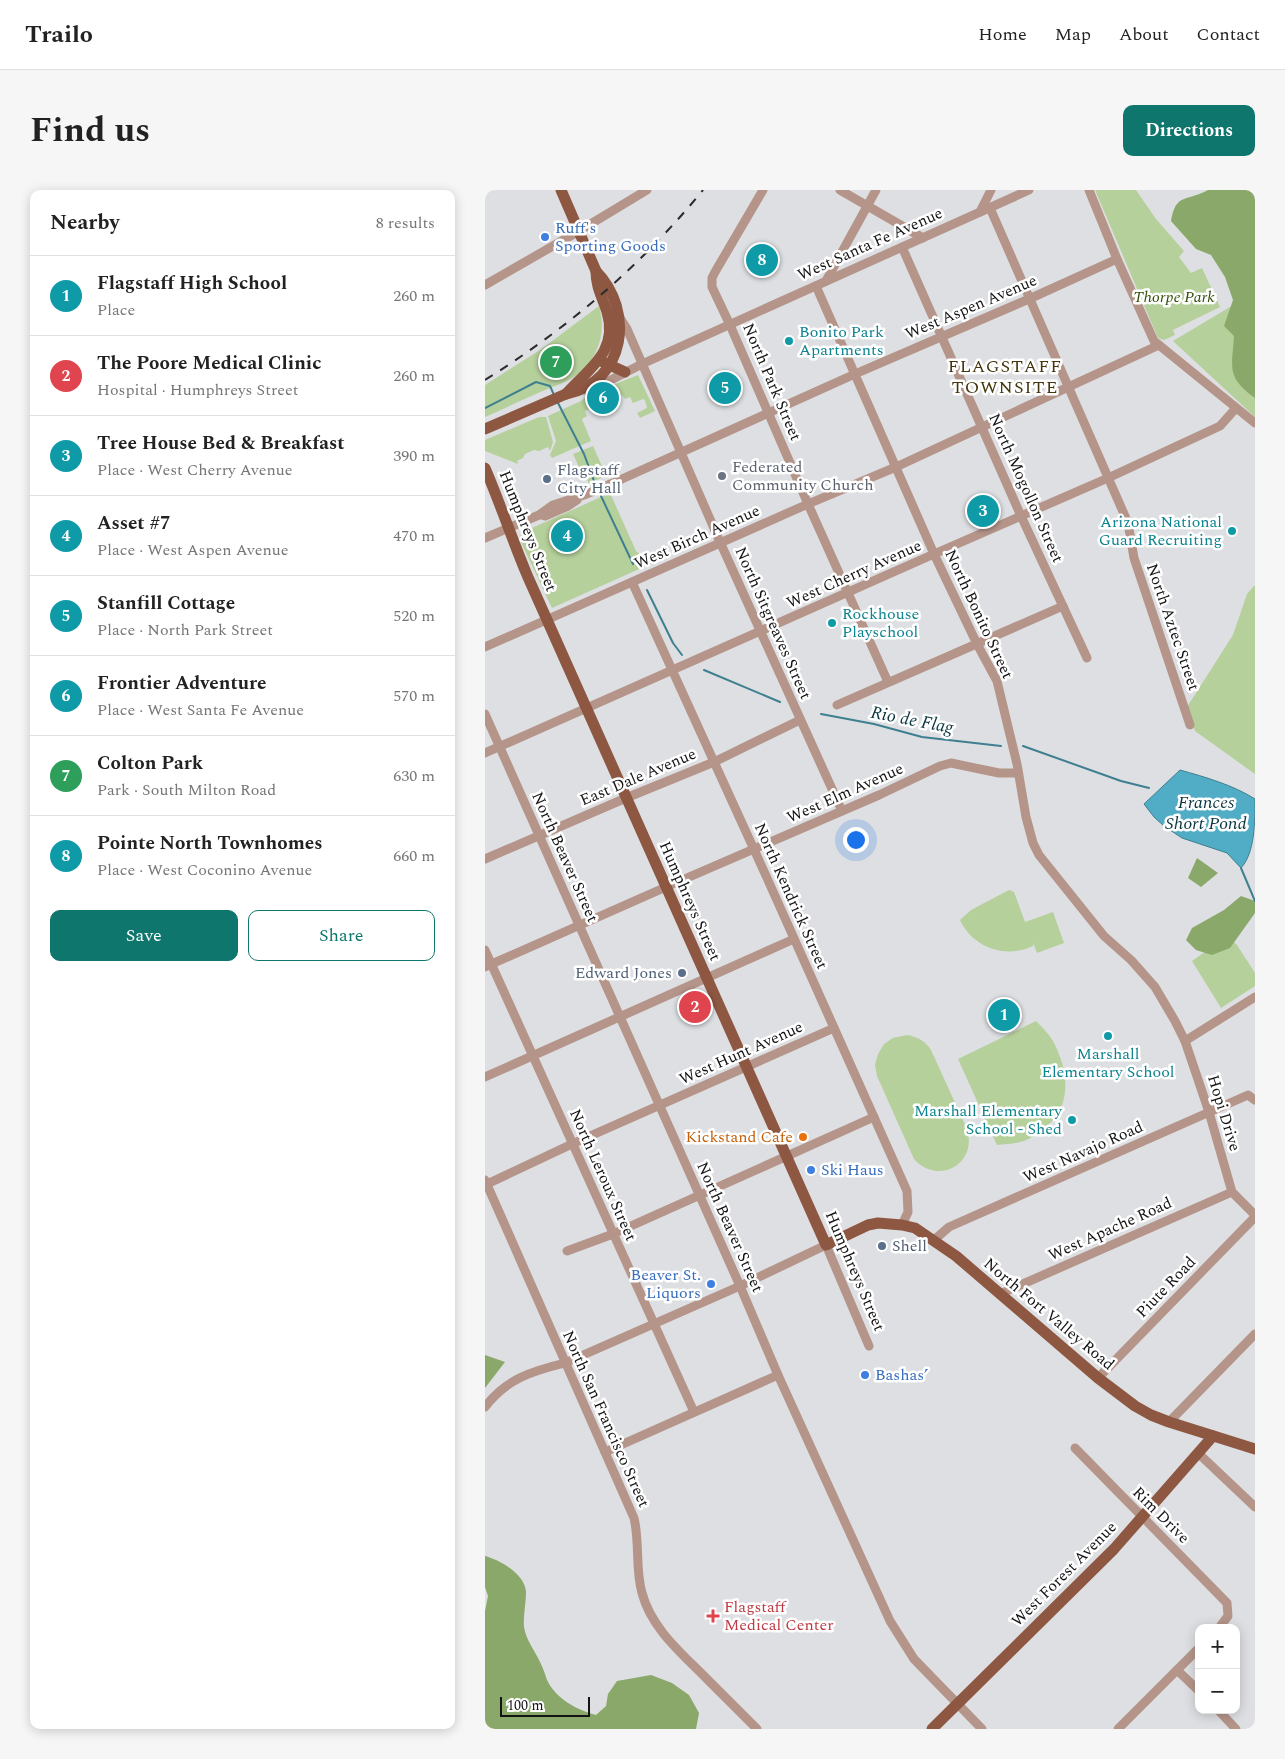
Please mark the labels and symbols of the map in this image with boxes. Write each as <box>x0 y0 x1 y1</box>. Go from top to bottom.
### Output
street label: West Santa Fe Avenue <box>793 201 947 287</box>
place label: Ruff's Sporting Goods <box>555 216 666 258</box>
marker: Ruff's Sporting Goods <box>539 231 551 243</box>
pin: 8 <box>746 241 778 279</box>
street label: West Aspen Avenue <box>901 268 1041 346</box>
park label: Thorpe Park <box>1133 285 1215 309</box>
street label: North Park Street <box>736 319 808 445</box>
place label: Bonito Park Apartments <box>799 320 884 362</box>
marker: Bonito Park Apartments <box>783 335 795 347</box>
pin: 7 <box>540 343 572 381</box>
district label: FLAGSTAFF TOWNSITE <box>948 353 1062 401</box>
pin: 5 <box>709 369 741 407</box>
pin: 6 <box>587 379 619 417</box>
street label: North Mogollon Street <box>982 409 1070 567</box>
place label: Federated Community Church <box>732 455 874 497</box>
place label: Flagstaff City Hall <box>557 458 621 500</box>
street label: Humphreys Street <box>493 467 563 595</box>
marker: Federated Community Church <box>716 470 728 482</box>
marker: Flagstaff City Hall <box>541 473 553 485</box>
pin: 3 <box>967 492 999 530</box>
street label: West Birch Avenue <box>630 499 764 575</box>
place label: Arizona National Guard Recruiting <box>1099 510 1222 552</box>
pin: 4 <box>551 517 583 555</box>
marker: Arizona National Guard Recruiting <box>1226 525 1238 537</box>
street label: West Cherry Avenue <box>783 533 925 615</box>
street label: North Sitgreaves Street <box>729 543 818 703</box>
street label: North Bonito Street <box>938 545 1020 683</box>
street label: North Aztec Street <box>1140 560 1206 694</box>
place label: Rockhouse Playschool <box>842 602 919 644</box>
marker: Rockhouse Playschool <box>826 617 838 629</box>
water label: Rio de Flag <box>869 699 956 741</box>
street label: East Dale Avenue <box>576 742 700 812</box>
street label: West Elm Avenue <box>783 757 907 829</box>
street label: North Beaver Street <box>525 788 605 927</box>
water label: Frances Short Pond <box>1165 789 1247 837</box>
street label: North Kendrick Street <box>748 819 834 973</box>
your location <box>843 827 869 853</box>
street label: Humphreys Street <box>653 837 727 965</box>
place label: Edward Jones <box>575 961 672 985</box>
marker: Edward Jones <box>676 967 688 979</box>
pin: 2 <box>679 988 711 1026</box>
pin: 1 <box>988 996 1020 1034</box>
street label: West Hunt Avenue <box>675 1015 807 1091</box>
marker: Marshall Elementary School <box>1102 1030 1114 1042</box>
place label: Marshall Elementary School <box>1041 1042 1175 1084</box>
street label: Hopi Drive <box>1201 1072 1247 1154</box>
place label: Marshall Elementary School - Shed <box>914 1099 1063 1141</box>
street label: North Leroux Street <box>563 1105 643 1245</box>
marker: Marshall Elementary School - Shed <box>1066 1114 1078 1126</box>
street label: West Navajo Road <box>1019 1115 1147 1189</box>
place label: Kickstand Cafe <box>685 1125 793 1149</box>
marker: Kickstand Cafe <box>797 1131 809 1143</box>
street label: North Beaver Street <box>690 1158 770 1297</box>
place label: Ski Haus <box>821 1158 884 1182</box>
marker: Ski Haus <box>805 1164 817 1176</box>
street label: West Apache Road <box>1044 1191 1176 1267</box>
street label: Humphreys Street <box>819 1207 891 1335</box>
place label: Shell <box>892 1234 927 1258</box>
marker: Shell <box>876 1240 888 1252</box>
street label: Piute Road <box>1130 1251 1202 1323</box>
street label: North Fort Valley Road <box>978 1252 1120 1376</box>
place label: Beaver St. Liquors <box>631 1263 701 1305</box>
marker: Beaver St. Liquors <box>705 1278 717 1290</box>
street label: North San Francisco Street <box>556 1327 656 1512</box>
place label: Bashas’ <box>875 1363 928 1387</box>
marker: Bashas’ <box>859 1369 871 1381</box>
street label: Rim Drive <box>1127 1481 1195 1549</box>
street label: West Forest Avenue <box>1006 1516 1122 1632</box>
place label: Flagstaff Medical Center <box>724 1595 834 1637</box>
marker: Flagstaff Medical Center <box>706 1609 720 1623</box>
scale bar <box>500 1694 590 1717</box>

